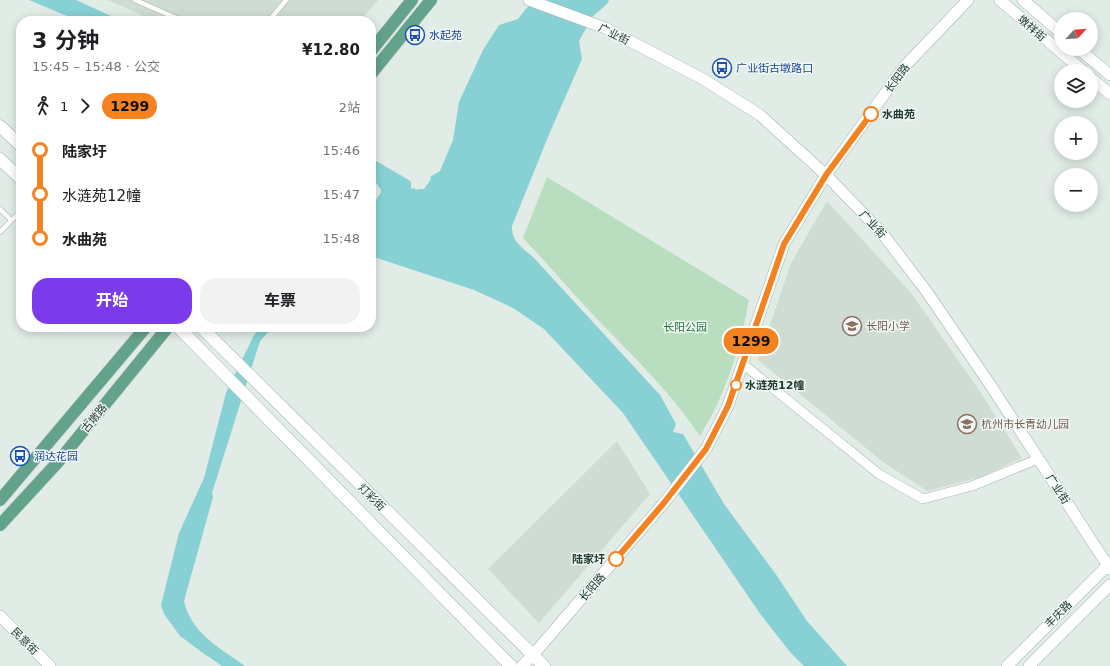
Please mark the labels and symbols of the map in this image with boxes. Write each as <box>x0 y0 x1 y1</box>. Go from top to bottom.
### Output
north arrow <box>1054 12 1098 56</box>
street label: 墩祥街 <box>1015 13 1048 44</box>
street label: 广业街 <box>596 21 631 48</box>
bus stop icon: 水起苑 <box>404 24 426 46</box>
place label: 水起苑 <box>429 29 462 42</box>
bus stop icon: 广业街古墩路口 <box>711 57 733 79</box>
street label: 长阳路 <box>882 61 913 95</box>
place label: 广业街古墩路口 <box>736 62 813 75</box>
marker: 水曲苑 <box>863 106 879 122</box>
place label: 水曲苑 <box>882 108 915 121</box>
street label: 广业街 <box>857 208 889 241</box>
school or university icon: 长阳小学 <box>841 315 863 337</box>
place label: 长阳小学 <box>866 320 910 333</box>
park label: 长阳公园 <box>663 321 707 334</box>
line badge: 1299 <box>723 328 779 354</box>
marker: 水涟苑12幢 <box>730 379 742 391</box>
place label: 水涟苑12幢 <box>745 379 804 392</box>
street label: 古墩路 <box>79 401 110 435</box>
school or university icon: 杭州市长青幼儿园 <box>956 413 978 435</box>
place label: 杭州市长青幼儿园 <box>981 418 1069 431</box>
bus stop icon: 润达花园 <box>9 445 31 467</box>
place label: 润达花园 <box>34 450 78 463</box>
street label: 广业街 <box>1043 472 1072 507</box>
street label: 灯彩街 <box>355 481 388 514</box>
marker: 陆家圩 <box>608 551 624 567</box>
place label: 陆家圩 <box>572 553 605 566</box>
street label: 长阳路 <box>577 571 608 604</box>
street label: 丰庆路 <box>1042 598 1075 631</box>
street label: 民意街 <box>8 625 41 658</box>

